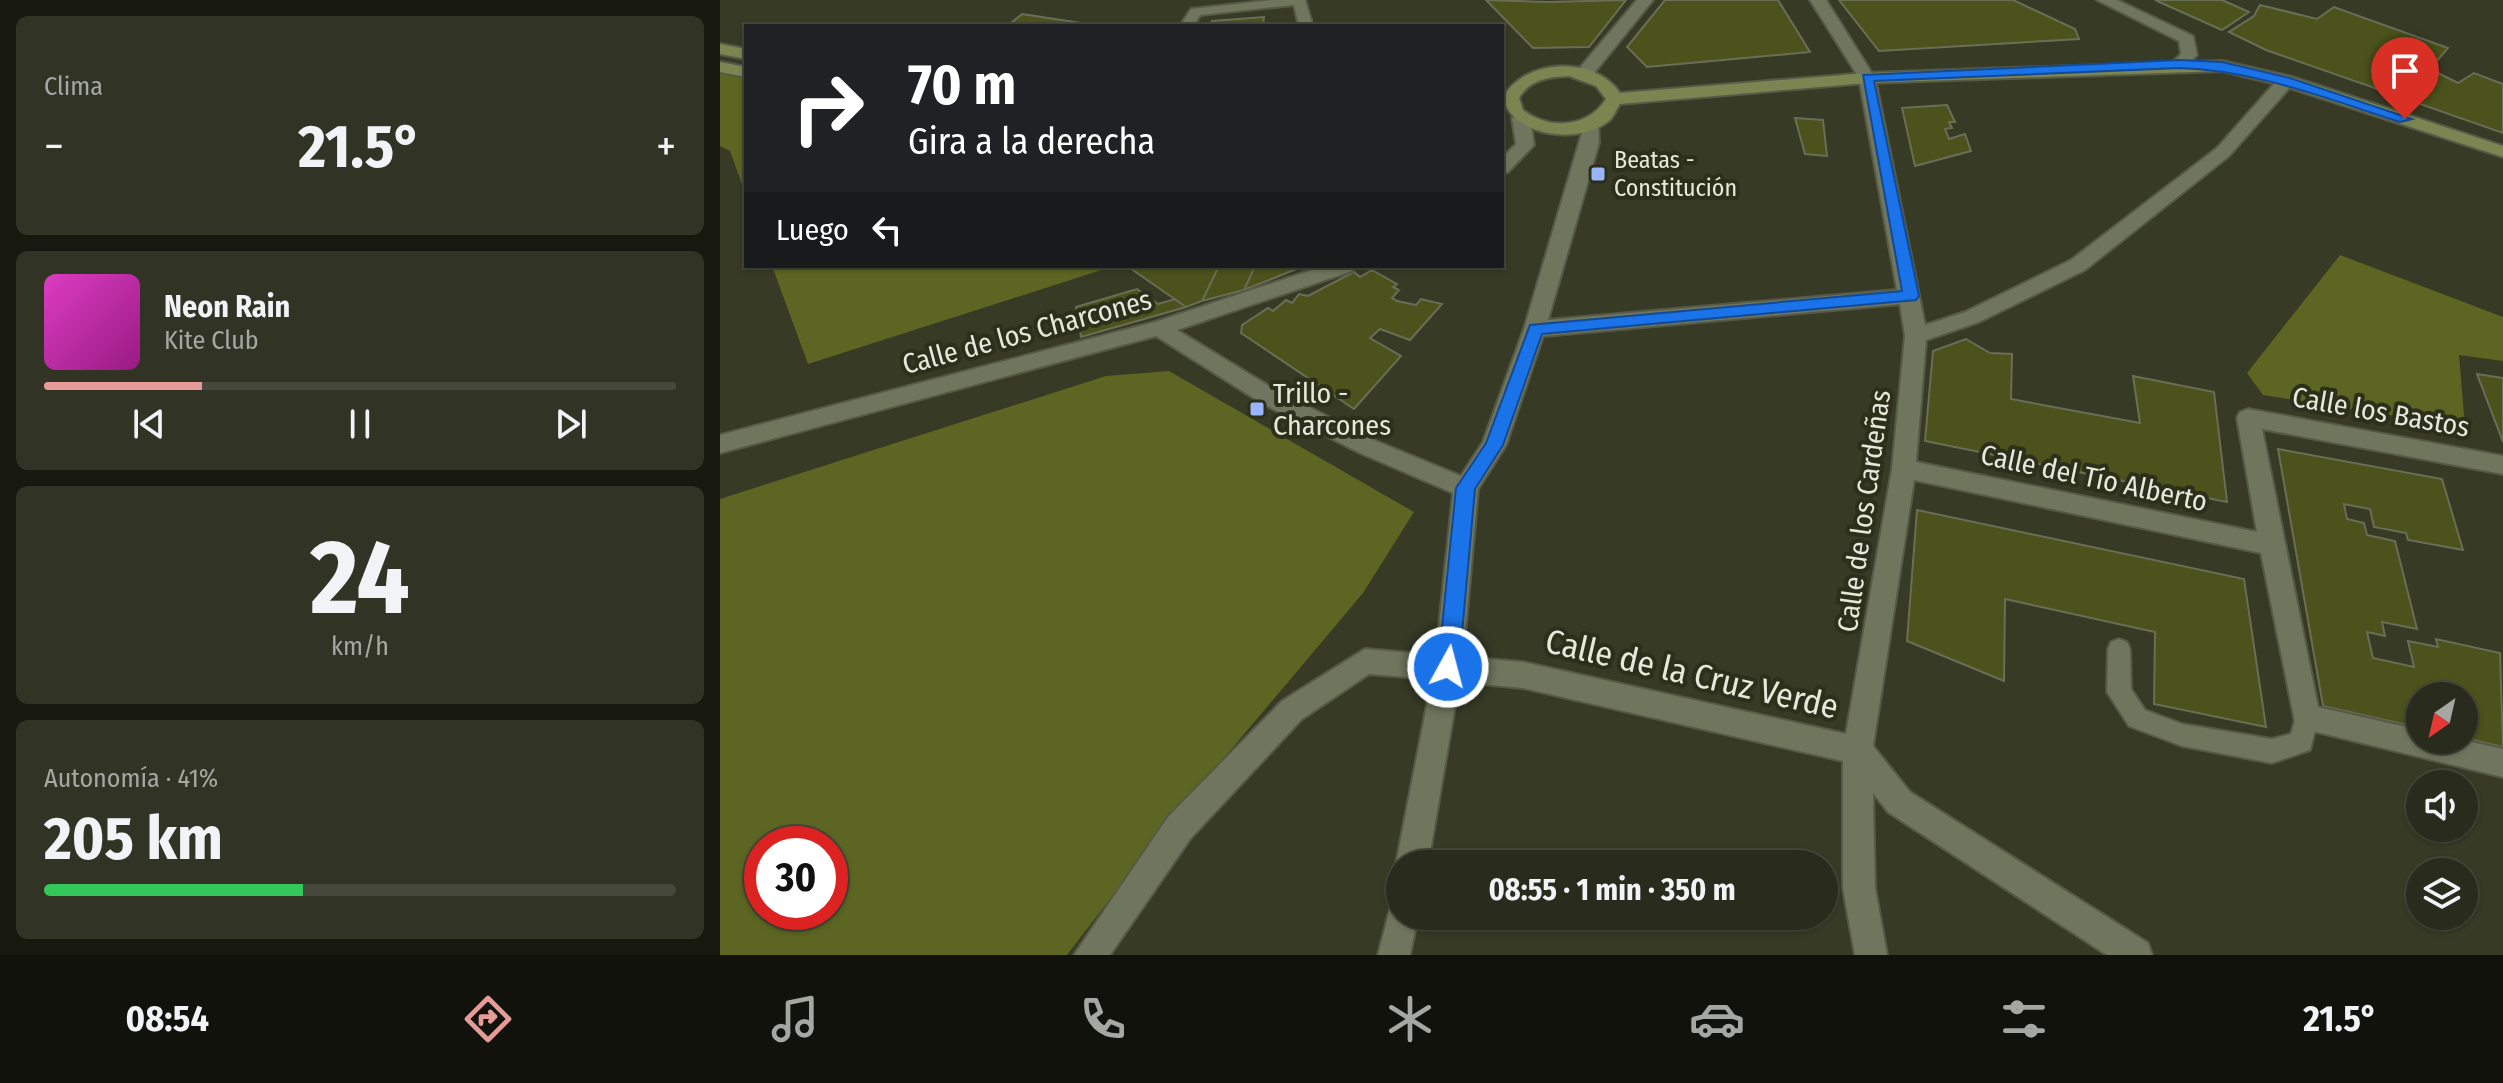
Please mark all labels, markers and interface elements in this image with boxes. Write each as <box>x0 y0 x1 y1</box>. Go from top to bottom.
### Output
pin <box>2371 37 2439 119</box>
icon: arrive <box>2383 49 2427 93</box>
text: 70 m <box>908 52 1016 119</box>
icon: right <box>776 56 880 160</box>
text: Clima <box>44 71 103 102</box>
text: 21.5° <box>298 111 422 183</box>
text: − <box>44 120 64 173</box>
text: + <box>656 120 676 173</box>
text: Gira a la derecha <box>908 120 1155 164</box>
place label: Beatas - Constitución <box>1614 146 1737 202</box>
marker: Beatas - Constitución <box>1589 165 1607 183</box>
icon: left <box>865 208 909 252</box>
text: Luego <box>776 212 849 248</box>
street label: Calle de los Charcones <box>899 283 1155 381</box>
text: Neon Rain <box>164 289 290 325</box>
text: Kite Club <box>164 325 259 356</box>
place label: Trillo - Charcones <box>1273 377 1391 442</box>
street label: Calle los Bastos <box>2290 380 2472 444</box>
street label: Calle de los Cardeñas <box>1831 388 1897 634</box>
marker: Trillo - Charcones <box>1248 400 1266 418</box>
icon: previous <box>127 402 171 446</box>
icon: pause <box>338 402 382 446</box>
icon: next <box>549 402 593 446</box>
street label: Calle del Tío Alberto <box>1978 438 2210 518</box>
text: 24 <box>310 516 410 641</box>
street label: Calle de la Cruz Verde <box>1542 620 1842 728</box>
position arrow <box>1406 625 1490 709</box>
text: km/h <box>331 631 389 662</box>
north arrow <box>2406 682 2478 754</box>
map controls <box>2406 682 2478 930</box>
text: Autonomía · 41% <box>44 763 218 794</box>
button: sound <box>2406 770 2478 842</box>
text: 205 km <box>44 803 223 875</box>
speed limit sign: 30 <box>744 826 848 930</box>
button: layers <box>2406 858 2478 930</box>
text: 08:55 · 1 min · 350 m <box>1488 872 1736 908</box>
icon: directions <box>460 991 516 1047</box>
icon: music <box>767 991 823 1047</box>
icon: phone <box>1075 991 1131 1047</box>
icon: climate <box>1382 991 1438 1047</box>
icon: car <box>1689 991 1745 1047</box>
icon: filters <box>1996 991 2052 1047</box>
text: 08:54 <box>126 997 209 1041</box>
text: 21.5° <box>2303 997 2377 1041</box>

